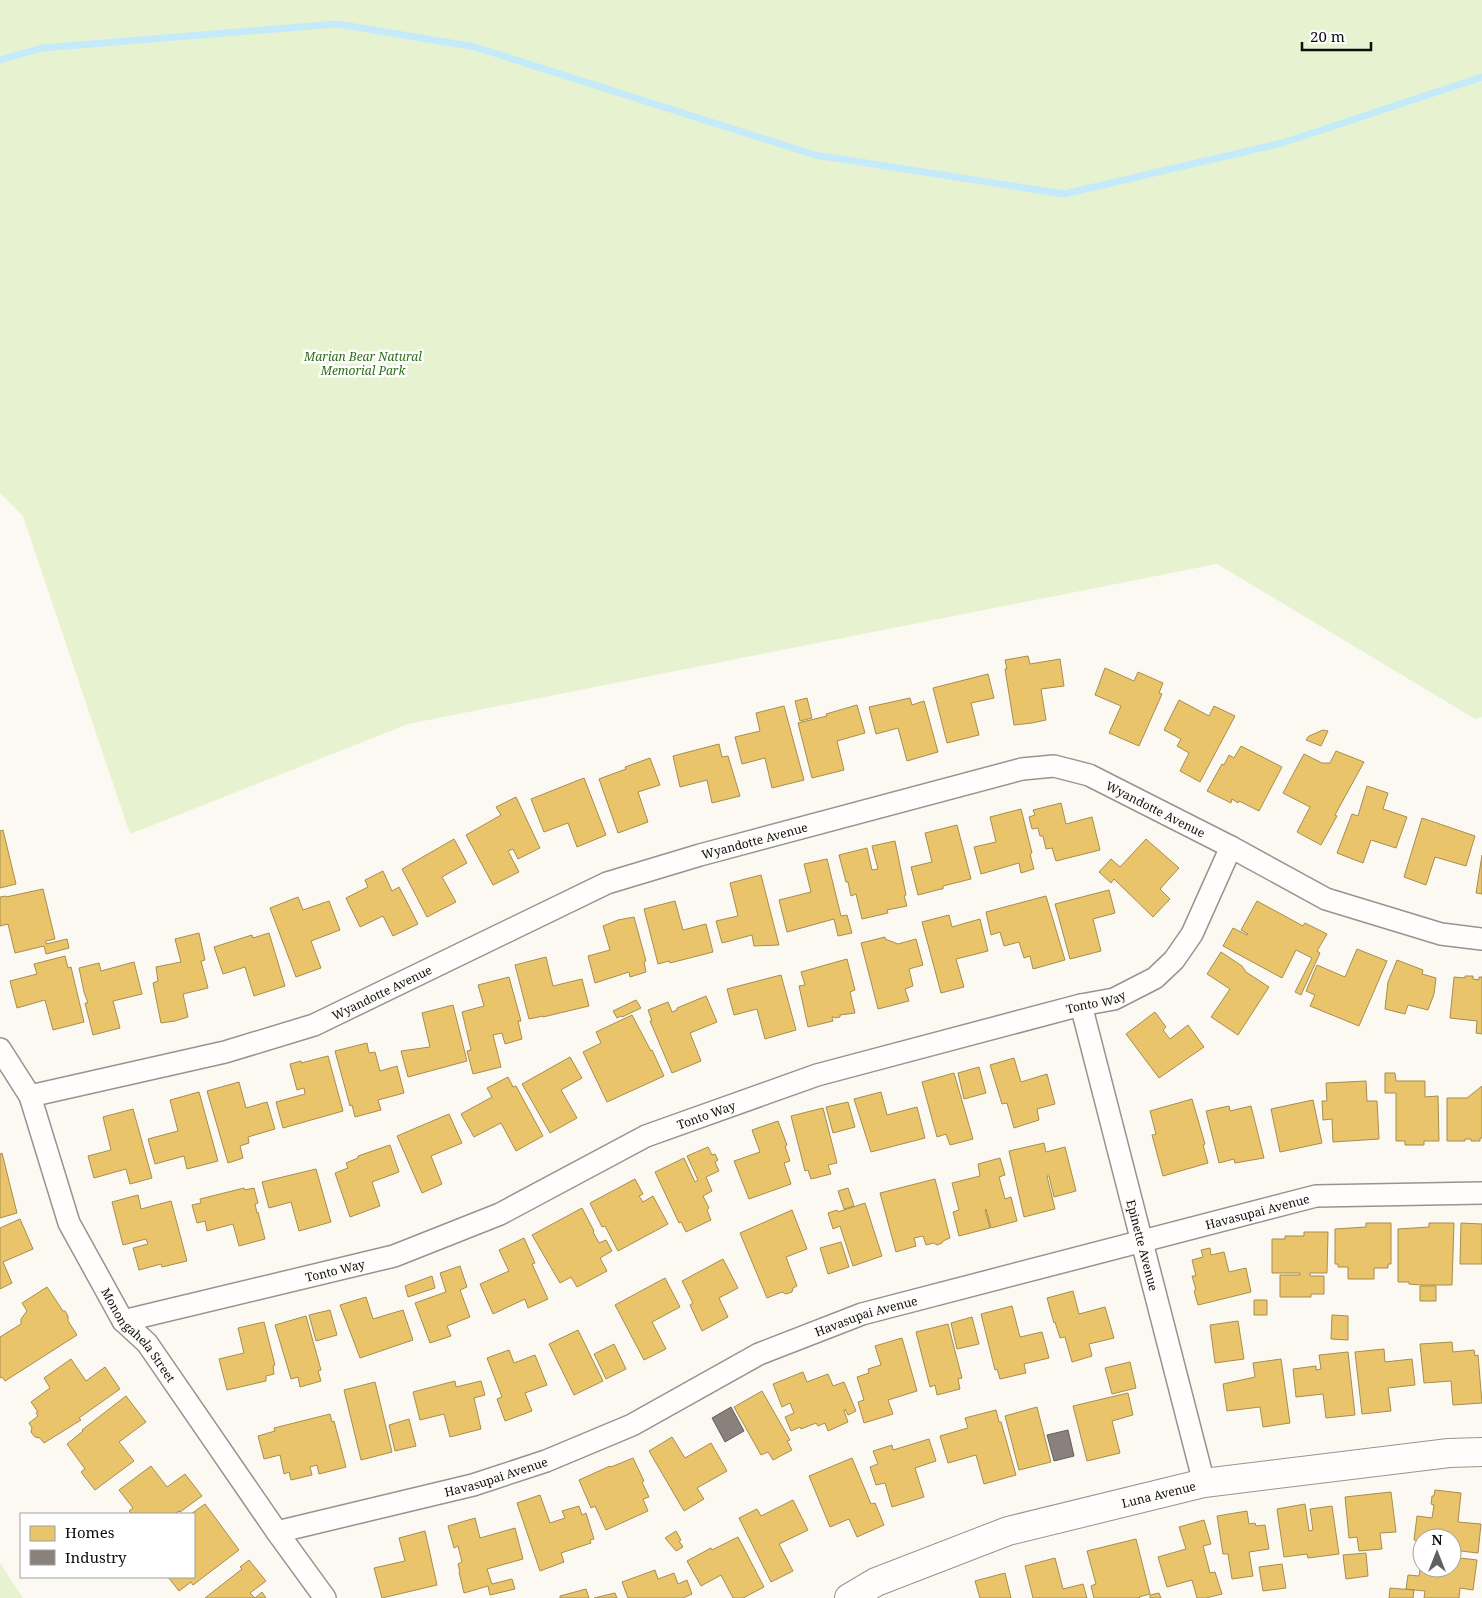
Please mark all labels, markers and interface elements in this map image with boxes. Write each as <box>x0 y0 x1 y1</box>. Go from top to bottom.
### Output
scale bar <box>1302 20 1371 52</box>
text: 20 m <box>1310 26 1345 46</box>
park label: Marian Bear Natural Memorial Park <box>303 348 422 379</box>
street label: Wyandotte Avenue <box>1103 777 1208 841</box>
street label: Wyandotte Avenue <box>700 818 809 863</box>
street label: Wyandotte Avenue <box>329 961 434 1024</box>
street label: Tonto Way <box>1064 986 1129 1017</box>
street label: Tonto Way <box>675 1096 738 1133</box>
street label: Havasupai Avenue <box>1203 1190 1311 1233</box>
street label: Epinette Avenue <box>1123 1198 1163 1293</box>
street label: Tonto Way <box>303 1255 367 1286</box>
street label: Monongahela Street <box>98 1284 180 1385</box>
street label: Havasupai Avenue <box>812 1291 919 1340</box>
street label: Havasupai Avenue <box>443 1453 550 1500</box>
street label: Luna Avenue <box>1120 1477 1197 1511</box>
legend <box>20 1513 195 1578</box>
text: Homes <box>65 1522 115 1542</box>
north arrow <box>1412 1528 1462 1578</box>
text: N <box>1431 1530 1443 1549</box>
text: Industry <box>65 1547 127 1567</box>

